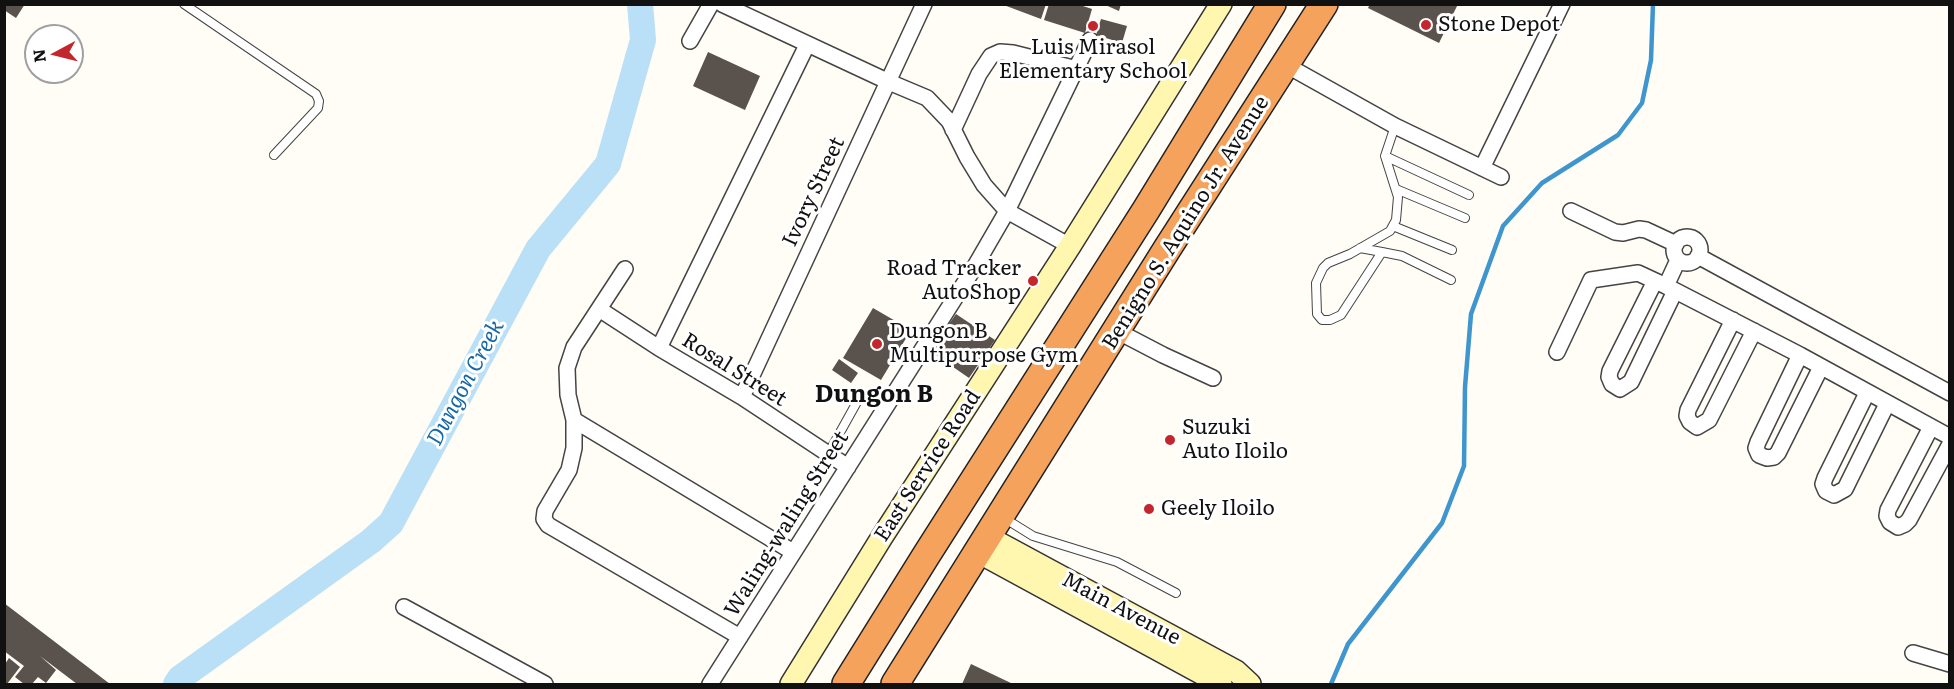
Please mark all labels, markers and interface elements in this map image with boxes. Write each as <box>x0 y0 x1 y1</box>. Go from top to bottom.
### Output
place label: Stone Depot <box>1438 12 1560 38</box>
marker: Stone Depot <box>1419 18 1433 32</box>
marker: Luis Mirasol Elementary School <box>1086 19 1100 33</box>
north arrow <box>24 24 84 84</box>
place label: Luis Mirasol Elementary School <box>999 35 1187 85</box>
text: N <box>25 48 51 64</box>
street label: Benigno S. Aquino Jr. Avenue <box>1097 91 1275 355</box>
street label: Ivory Street <box>778 133 850 251</box>
place label: Road Tracker AutoShop <box>886 256 1021 306</box>
marker: Road Tracker AutoShop <box>1026 274 1040 288</box>
water label: Dungon Creek <box>422 316 510 450</box>
place label: Dungon B Multipurpose Gym <box>889 319 1078 369</box>
street label: Rosal Street <box>677 328 791 412</box>
marker: Dungon B Multipurpose Gym <box>870 337 884 351</box>
district label: Dungon B <box>815 381 933 409</box>
street label: East Service Road <box>870 386 986 546</box>
place label: Suzuki Auto Iloilo <box>1182 415 1288 465</box>
street label: Waling-waling Street <box>720 427 854 621</box>
marker: Suzuki Auto Iloilo <box>1163 433 1177 447</box>
place label: Geely Iloilo <box>1161 496 1275 522</box>
marker: Geely Iloilo <box>1142 502 1156 516</box>
street label: Main Avenue <box>1057 567 1185 651</box>

